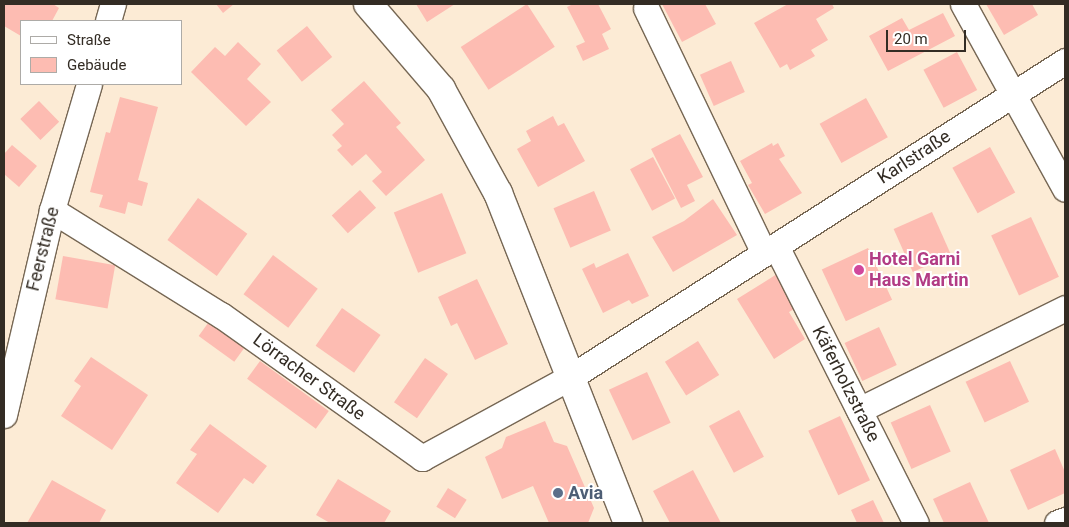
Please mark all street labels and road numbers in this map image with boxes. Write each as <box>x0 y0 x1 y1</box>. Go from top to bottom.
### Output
street label: Karlstraße <box>874 125 954 189</box>
street label: Feerstraße <box>22 205 64 293</box>
street label: Käferholzstraße <box>807 322 885 446</box>
street label: Lörracher Straße <box>249 329 369 425</box>

